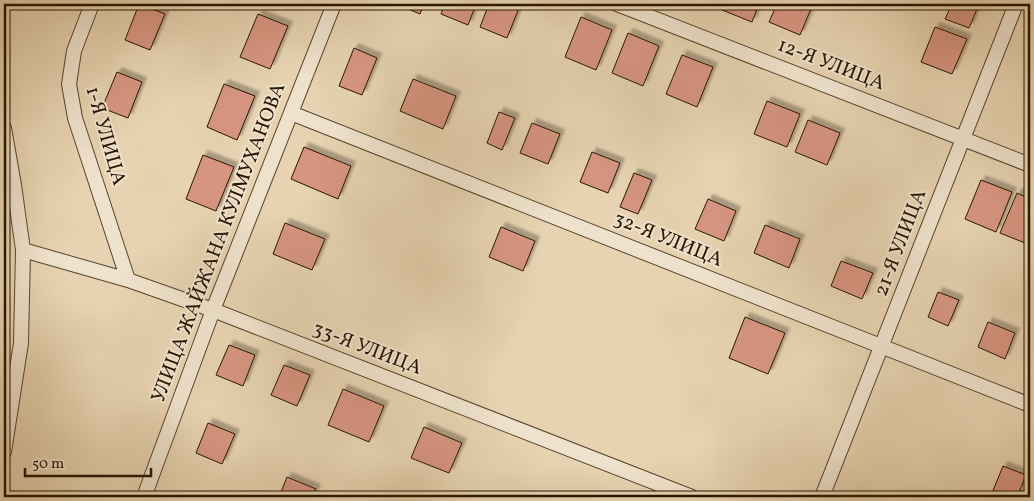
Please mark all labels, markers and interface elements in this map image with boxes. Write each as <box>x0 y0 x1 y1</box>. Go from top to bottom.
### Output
street label: 12-Я УЛИЦА <box>773 32 889 98</box>
street label: УЛИЦА ЖАЙЖАНА КУЛМУХАНОВА <box>145 79 293 407</box>
street label: 1-Я УЛИЦА <box>78 83 132 189</box>
street label: 21-Я УЛИЦА <box>868 186 934 300</box>
street label: 32-Я УЛИЦА <box>609 205 727 275</box>
street label: 33-Я УЛИЦА <box>308 315 426 383</box>
scale bar <box>25 446 151 478</box>
text: 50 m <box>32 454 64 475</box>

